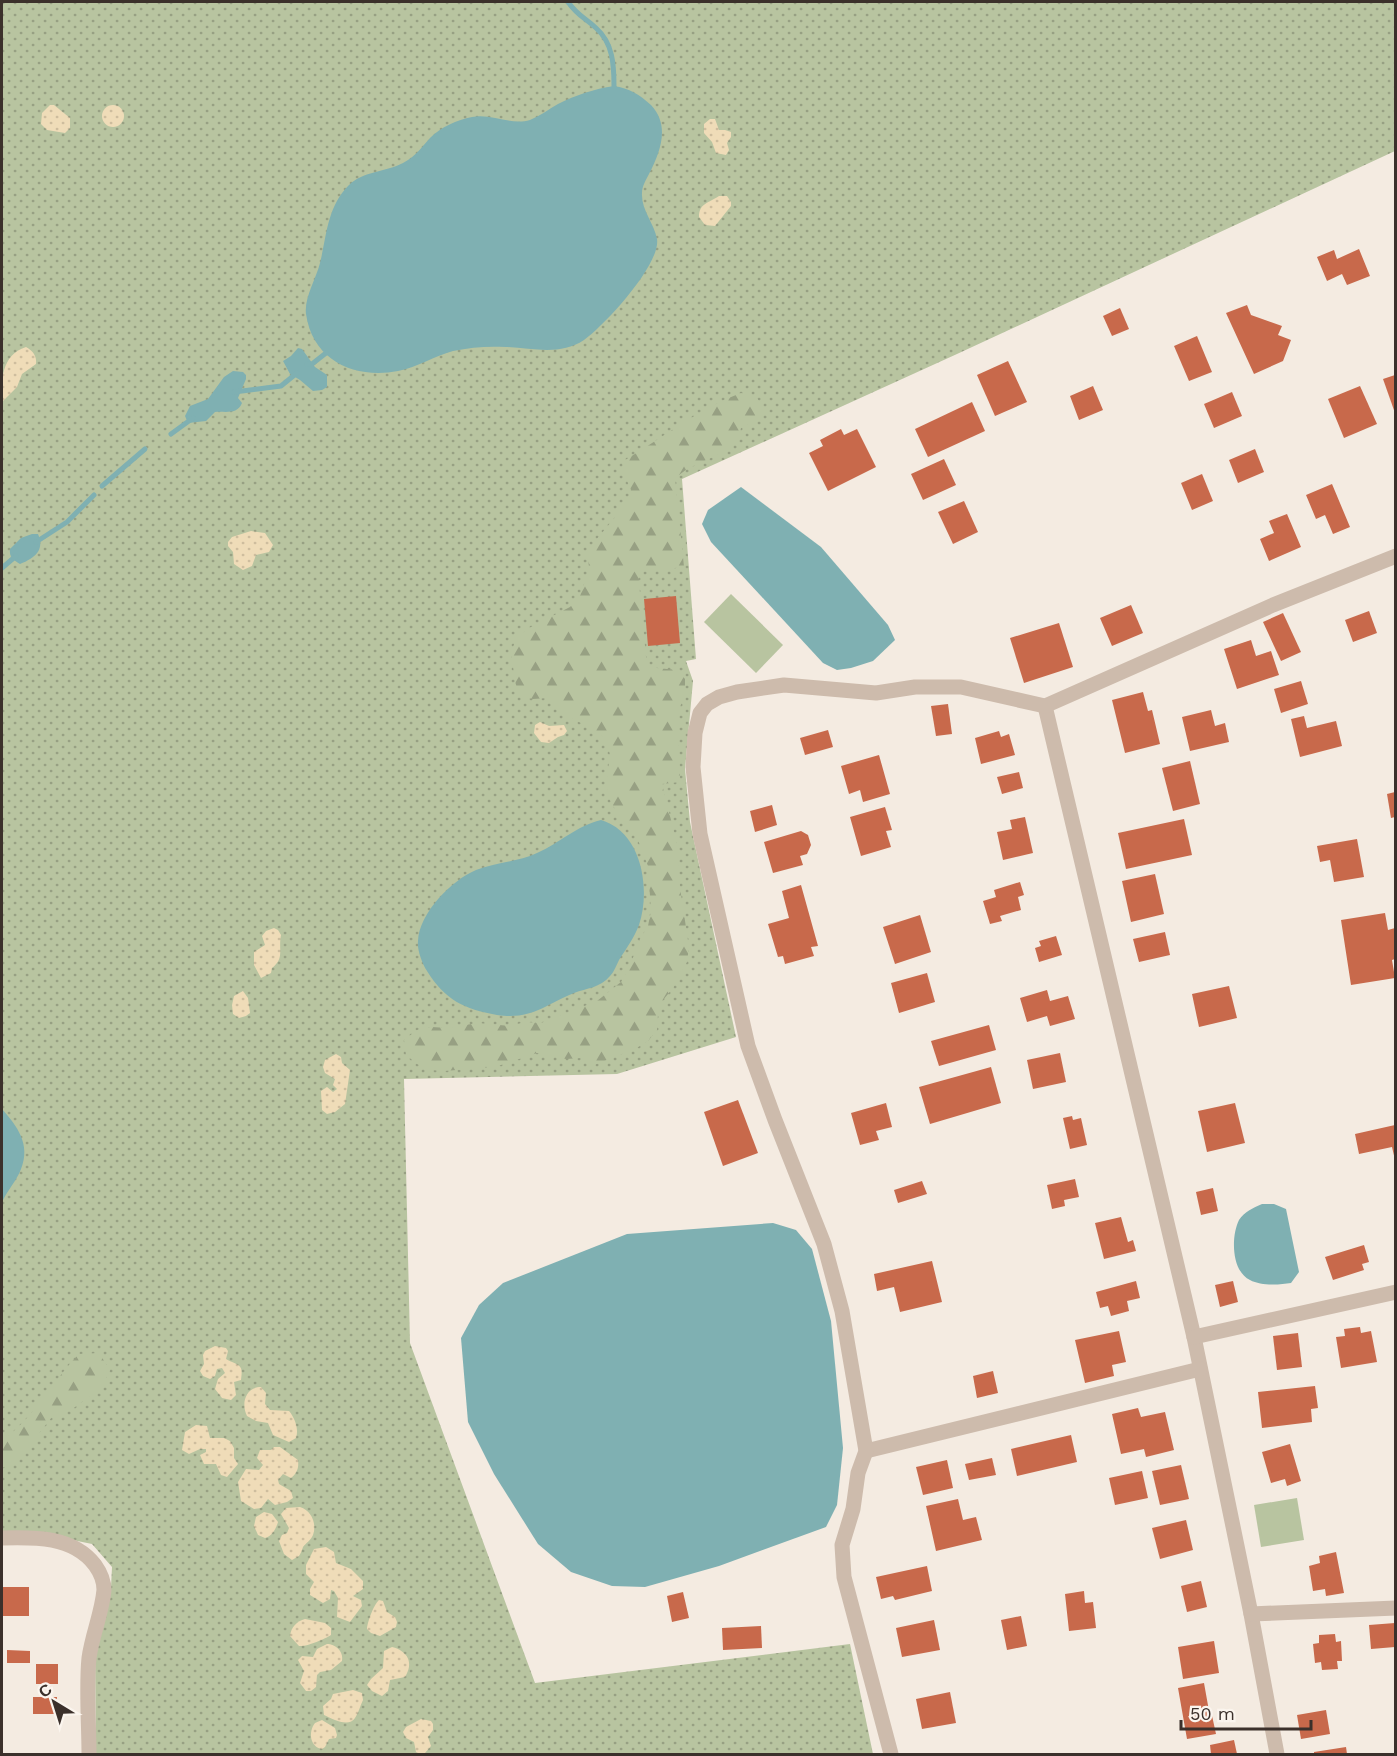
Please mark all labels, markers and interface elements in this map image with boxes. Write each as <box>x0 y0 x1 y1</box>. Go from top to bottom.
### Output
north arrow <box>24 1672 84 1732</box>
text: С <box>35 1679 56 1702</box>
scale bar <box>1181 1693 1312 1731</box>
text: 50 m <box>1190 1703 1235 1724</box>

